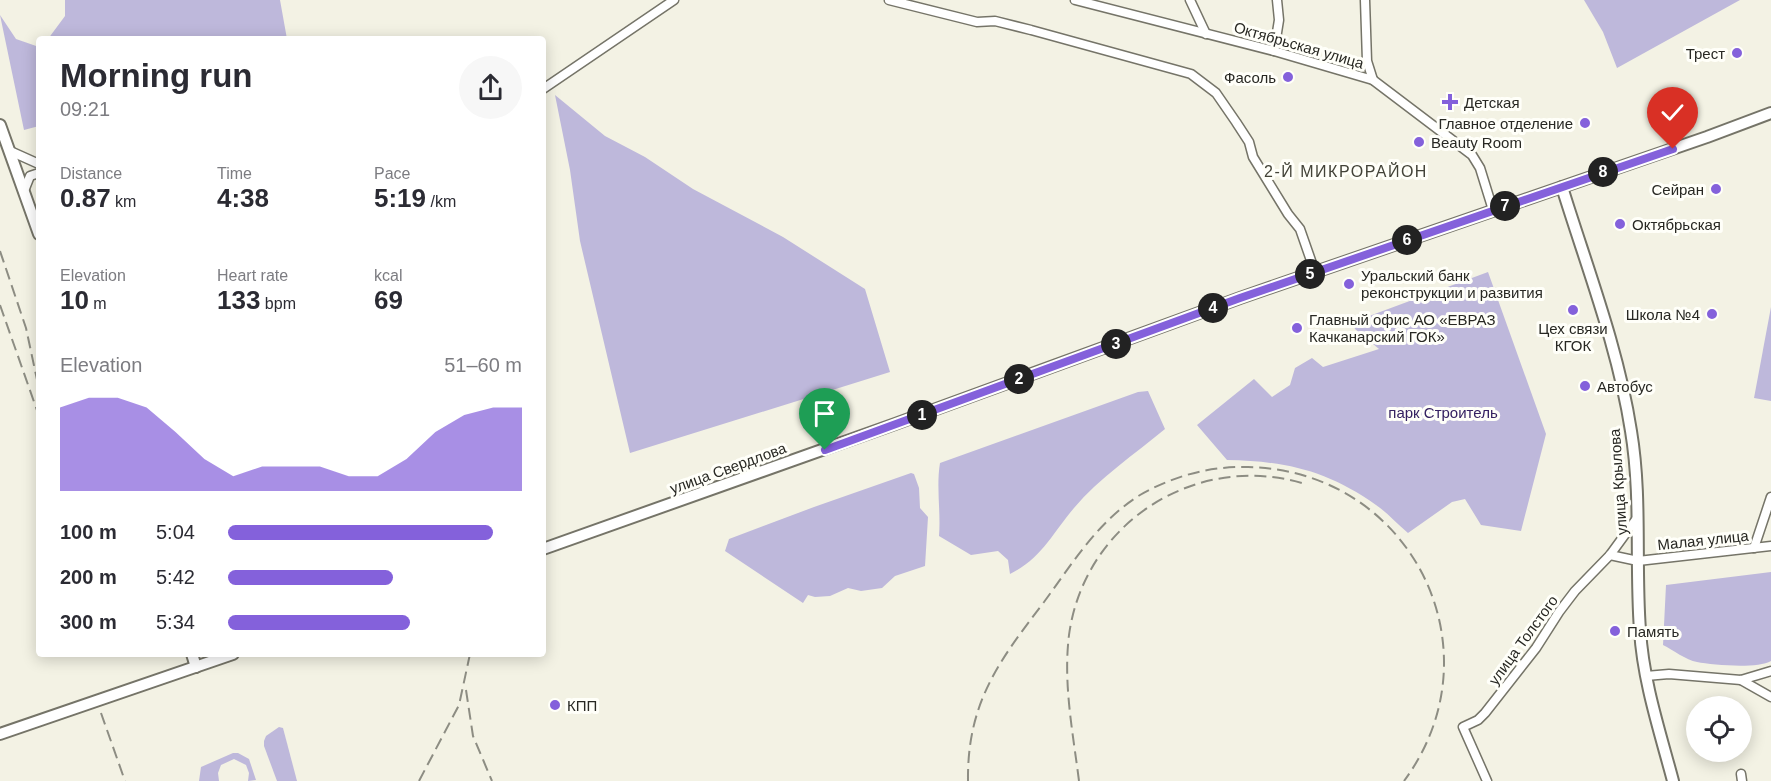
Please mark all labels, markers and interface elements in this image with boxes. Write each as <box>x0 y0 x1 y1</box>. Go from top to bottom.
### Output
street label: Октябрьская улица <box>1232 18 1367 72</box>
place label: Трест <box>1686 45 1725 62</box>
marker: Трест <box>1730 46 1744 60</box>
button: share <box>459 56 522 119</box>
text: Morning run <box>60 57 252 94</box>
place label: Фасоль <box>1224 69 1276 86</box>
marker: Фасоль <box>1281 70 1295 84</box>
pin <box>1647 87 1698 149</box>
marker: Детская <box>1441 93 1459 111</box>
place label: Детская <box>1464 94 1520 111</box>
icon: check <box>1656 96 1689 129</box>
text: 09:21 <box>60 98 110 120</box>
place label: Главное отделение <box>1438 115 1573 132</box>
marker: Главное отделение <box>1578 116 1592 130</box>
place label: Beauty Room <box>1431 134 1522 151</box>
marker: Beauty Room <box>1412 135 1426 149</box>
pin: 8 <box>1588 157 1618 187</box>
district label: 2-Й МИКРОРАЙОН <box>1264 162 1428 180</box>
text: 8 <box>1599 163 1607 180</box>
text: Distance <box>60 165 122 182</box>
text: Time <box>217 165 252 182</box>
text: Pace <box>374 165 410 182</box>
place label: Сейран <box>1651 181 1704 198</box>
marker: Сейран <box>1709 182 1723 196</box>
text: 0.87 <box>60 183 111 213</box>
text: 4:38 <box>217 183 269 213</box>
text: 5:19 <box>374 183 426 213</box>
pin: 7 <box>1490 191 1520 221</box>
text: km <box>111 193 136 210</box>
text: /km <box>426 193 456 210</box>
text: 7 <box>1501 197 1509 214</box>
place label: Октябрьская <box>1632 216 1721 233</box>
marker: Октябрьская <box>1613 217 1627 231</box>
pin: 6 <box>1392 225 1422 255</box>
text: 6 <box>1403 231 1411 248</box>
pin: 5 <box>1295 259 1325 289</box>
text: 5 <box>1306 265 1314 282</box>
text: Elevation <box>60 267 126 284</box>
text: Heart rate <box>217 267 288 284</box>
text: kcal <box>374 267 402 284</box>
place label: Уральский банк реконструкции и развития <box>1361 267 1543 301</box>
marker: Уральский банк реконструкции и развития <box>1342 277 1356 291</box>
text: 10 <box>60 285 89 315</box>
text: 133 <box>217 285 260 315</box>
text: 69 <box>374 285 403 315</box>
pin: 4 <box>1198 293 1228 323</box>
text: m <box>89 295 107 312</box>
text: bpm <box>260 295 296 312</box>
text: 4 <box>1209 299 1217 316</box>
marker: Цех связи КГОК <box>1566 303 1580 317</box>
place label: Школа №4 <box>1626 306 1700 323</box>
marker: Школа №4 <box>1705 307 1719 321</box>
place label: Главный офис АО «ЕВРАЗ Качканарский ГОК» <box>1309 311 1495 345</box>
place label: Цех связи КГОК <box>1538 320 1608 354</box>
marker: Главный офис АО «ЕВРАЗ Качканарский ГОК» <box>1290 321 1304 335</box>
pin: 3 <box>1101 329 1131 359</box>
text: 3 <box>1112 335 1120 352</box>
text: Elevation <box>60 354 142 376</box>
text: 51–60 m <box>444 354 522 376</box>
pin: 2 <box>1004 364 1034 394</box>
text: 2 <box>1015 370 1023 387</box>
place label: Автобус <box>1597 378 1653 395</box>
marker: Автобус <box>1578 379 1592 393</box>
pin <box>799 388 850 450</box>
icon: arrive <box>808 397 841 430</box>
pin: 1 <box>907 400 937 430</box>
park label: парк Строитель <box>1388 404 1498 421</box>
text: 1 <box>918 406 926 423</box>
street label: улица Крылова <box>1606 428 1630 536</box>
street label: улица Свердлова <box>668 439 789 497</box>
text: 100 m <box>60 521 117 543</box>
text: 5:04 <box>156 521 195 543</box>
street label: Малая улица <box>1657 527 1750 553</box>
text: 200 m <box>60 566 117 588</box>
text: 5:42 <box>156 566 195 588</box>
street label: улица Толстого <box>1485 592 1561 688</box>
text: 300 m <box>60 611 117 633</box>
text: 5:34 <box>156 611 195 633</box>
place label: Память <box>1627 623 1679 640</box>
marker: Память <box>1608 624 1622 638</box>
map controls <box>1686 696 1752 762</box>
button: locate <box>1686 696 1752 762</box>
place label: КПП <box>567 697 597 714</box>
marker: КПП <box>548 698 562 712</box>

